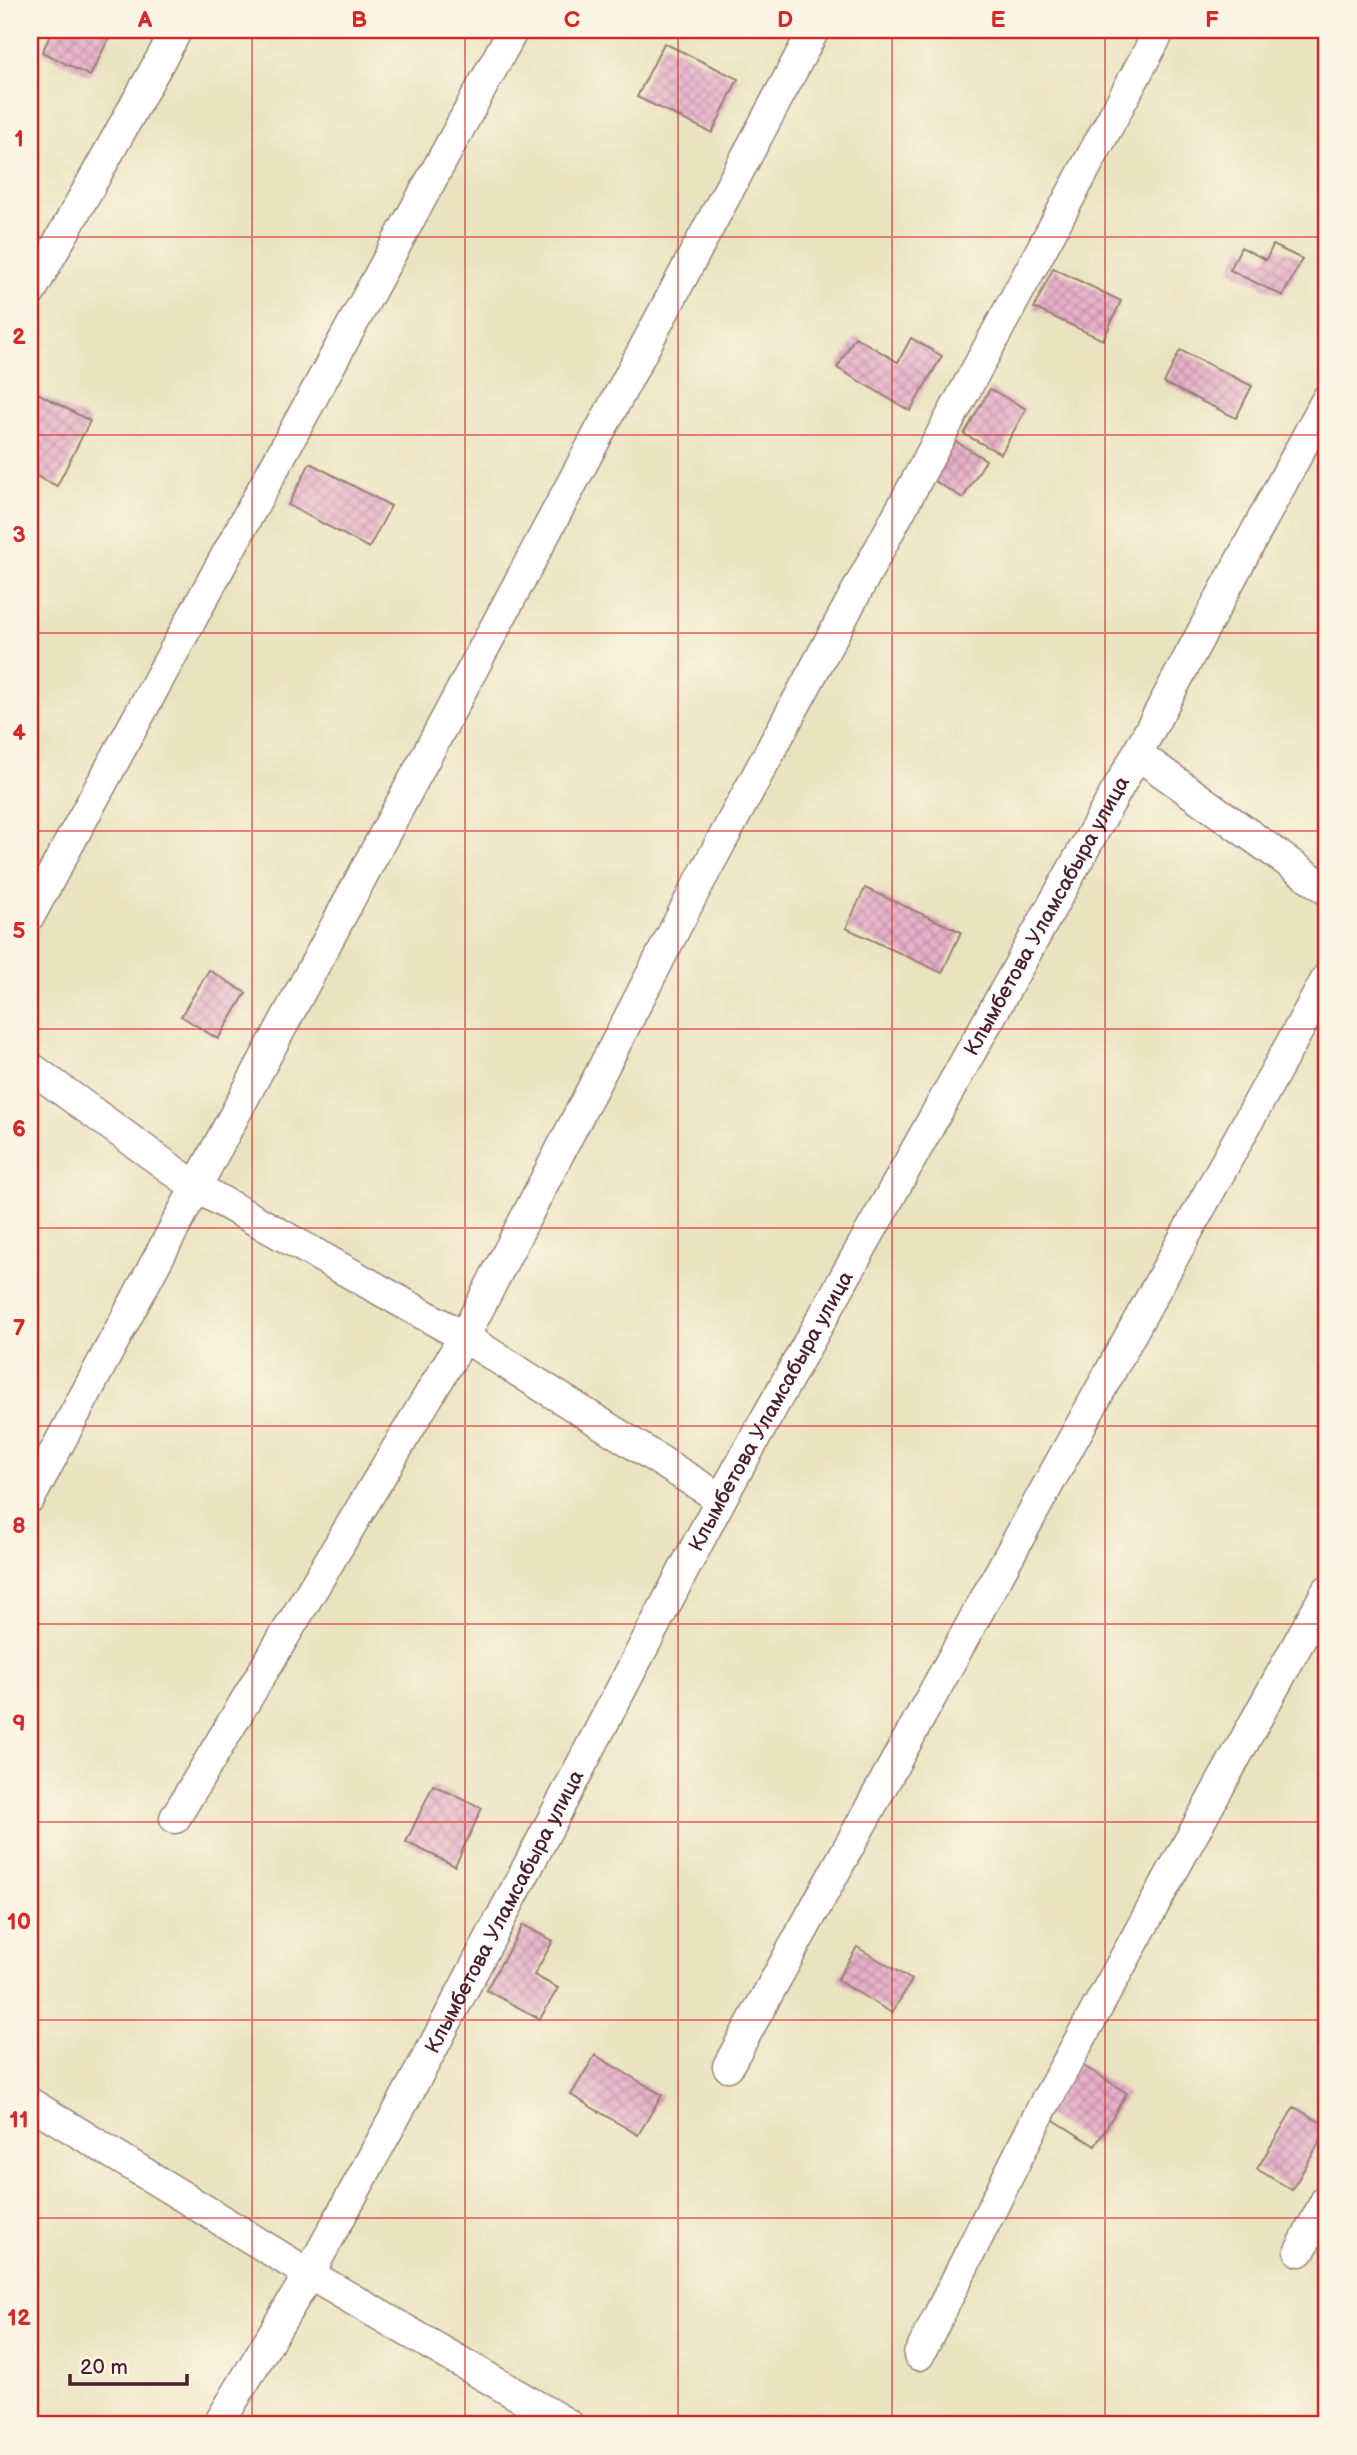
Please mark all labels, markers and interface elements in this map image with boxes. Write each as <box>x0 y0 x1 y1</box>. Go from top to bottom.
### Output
text: A <box>137 6 153 34</box>
text: B <box>351 6 367 34</box>
text: C <box>564 6 580 34</box>
text: D <box>777 6 793 34</box>
text: E <box>991 6 1006 34</box>
text: F <box>1205 6 1219 34</box>
text: 1 <box>14 125 24 153</box>
text: 2 <box>12 323 26 351</box>
text: 3 <box>12 521 26 549</box>
text: 4 <box>12 719 26 747</box>
street label: Клымбетова Уламсабыра улица <box>959 771 1135 1060</box>
text: 5 <box>12 917 26 945</box>
text: 6 <box>12 1115 26 1143</box>
street label: Клымбетова Уламсабыра улица <box>683 1266 859 1555</box>
text: 7 <box>13 1314 26 1342</box>
text: 8 <box>12 1512 26 1540</box>
text: 9 <box>12 1710 26 1738</box>
street label: Клымбетова Уламсабыра улица <box>420 1765 589 2057</box>
text: 10 <box>7 1908 31 1936</box>
text: 11 <box>9 2106 29 2134</box>
text: 12 <box>7 2304 31 2332</box>
scale bar <box>70 2343 187 2387</box>
text: 20 m <box>80 2355 128 2380</box>

